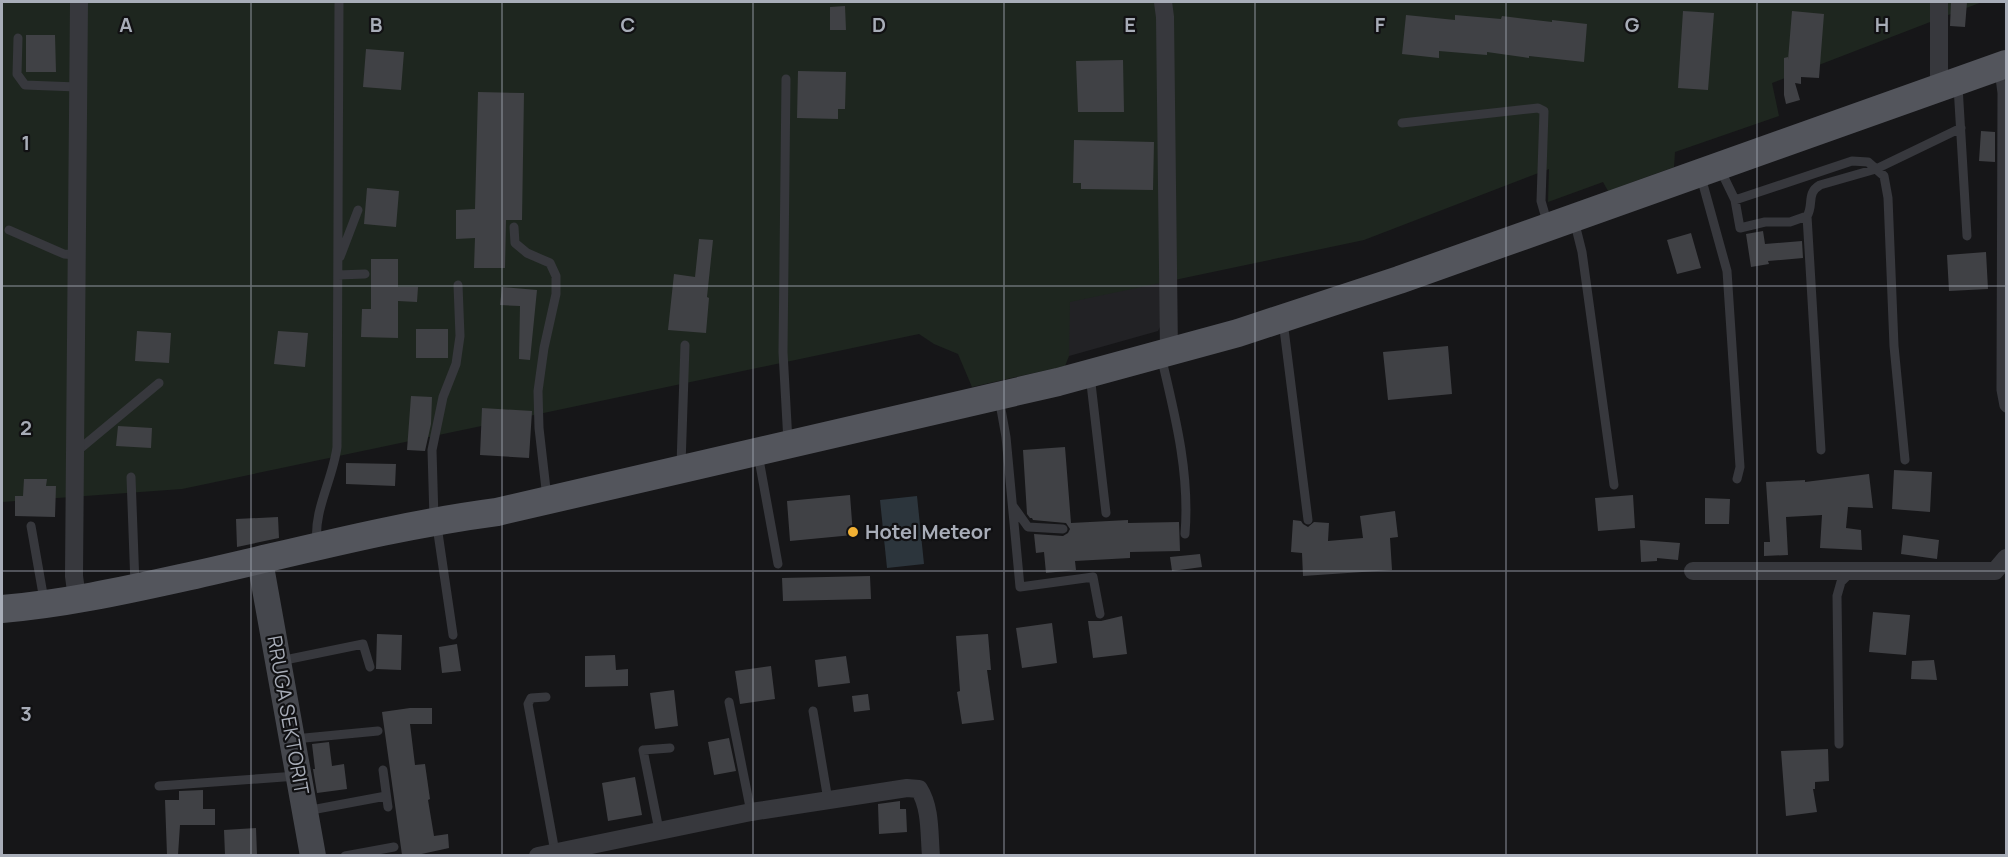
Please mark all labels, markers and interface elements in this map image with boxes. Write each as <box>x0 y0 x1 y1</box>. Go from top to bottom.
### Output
text: A <box>119 11 133 38</box>
text: B <box>370 11 383 38</box>
text: C <box>621 11 635 38</box>
text: D <box>872 11 886 38</box>
text: E <box>1124 11 1136 38</box>
text: F <box>1375 11 1386 38</box>
text: G <box>1625 11 1640 38</box>
text: H <box>1875 11 1889 38</box>
text: 1 <box>22 129 30 156</box>
text: 2 <box>20 414 32 441</box>
place label: Hotel Meteor <box>865 518 991 545</box>
marker: Hotel Meteor <box>846 525 860 539</box>
street label: RRUGA SEKTORIT <box>261 633 316 797</box>
text: 3 <box>20 700 32 727</box>

